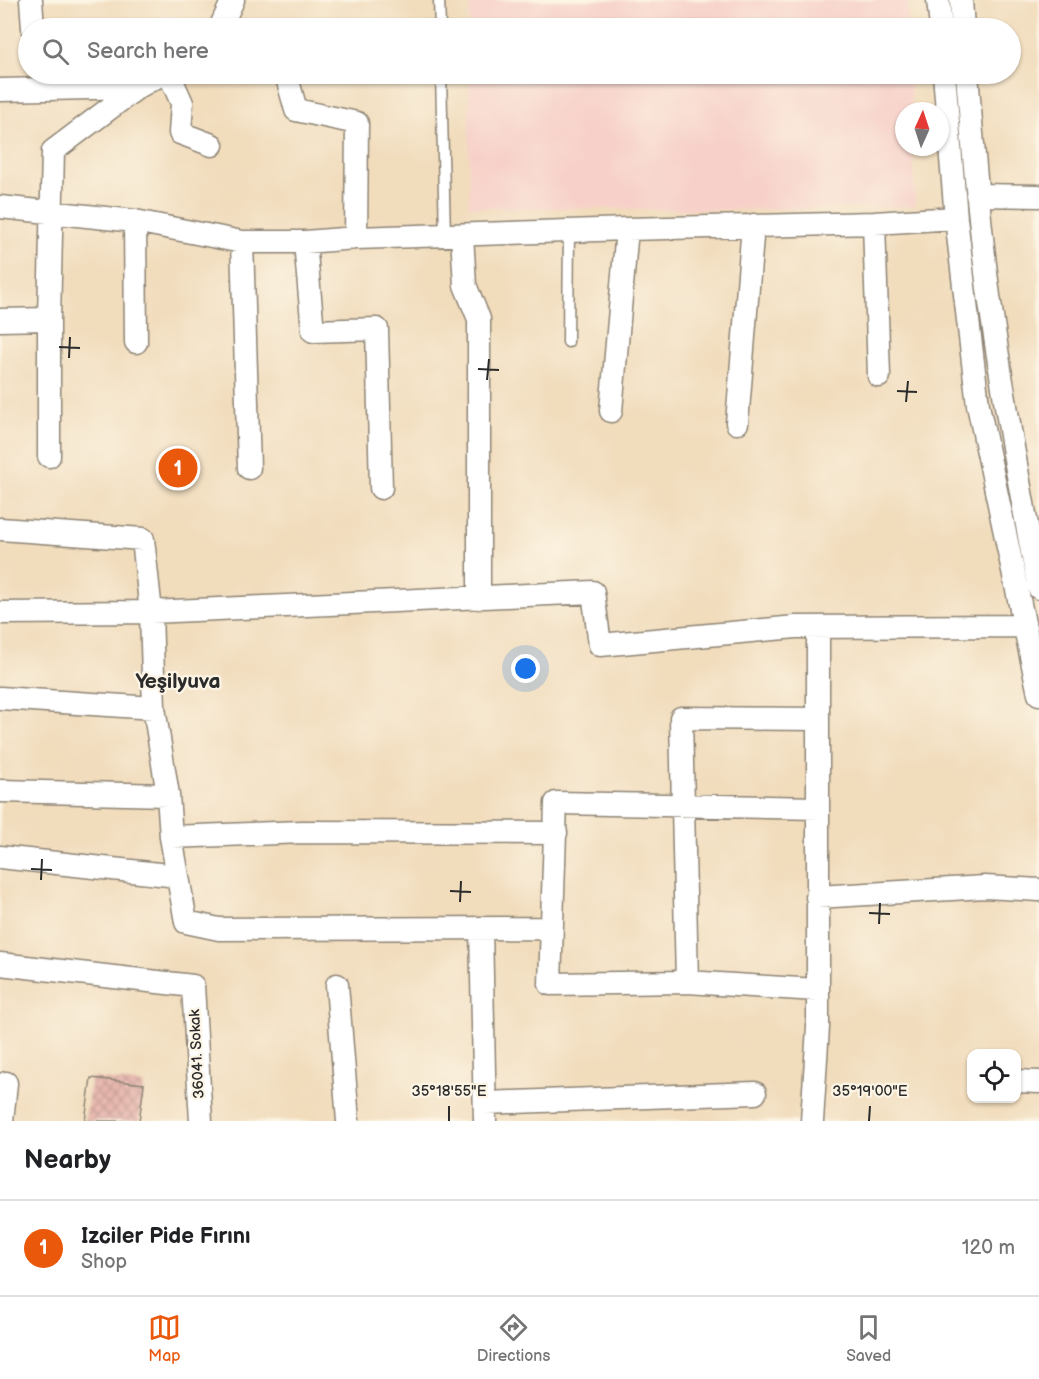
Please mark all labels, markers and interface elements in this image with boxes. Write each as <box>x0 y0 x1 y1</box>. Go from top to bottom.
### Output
search box <box>18 18 1021 84</box>
icon: search <box>39 35 72 68</box>
text: Search here <box>87 38 209 65</box>
north arrow <box>895 102 949 156</box>
pin: 1 <box>158 446 198 490</box>
your location <box>511 654 540 683</box>
district label: Yeşilyuva <box>135 669 221 694</box>
street label: 36041. Sokak <box>185 1008 209 1099</box>
map controls <box>967 1049 1021 1103</box>
button: locate <box>967 1049 1021 1103</box>
text: 35°18'55"E <box>411 1082 487 1101</box>
text: 35°19'00"E <box>832 1082 908 1101</box>
text: Nearby <box>24 1145 111 1176</box>
text: Izciler Pide Fırını <box>81 1223 250 1250</box>
text: 1 <box>39 1236 48 1260</box>
text: 120 m <box>962 1236 1015 1260</box>
text: Shop <box>81 1250 127 1274</box>
tab: Map <box>148 1311 181 1366</box>
tab: Directions <box>477 1311 550 1366</box>
tab: Saved <box>846 1311 891 1366</box>

